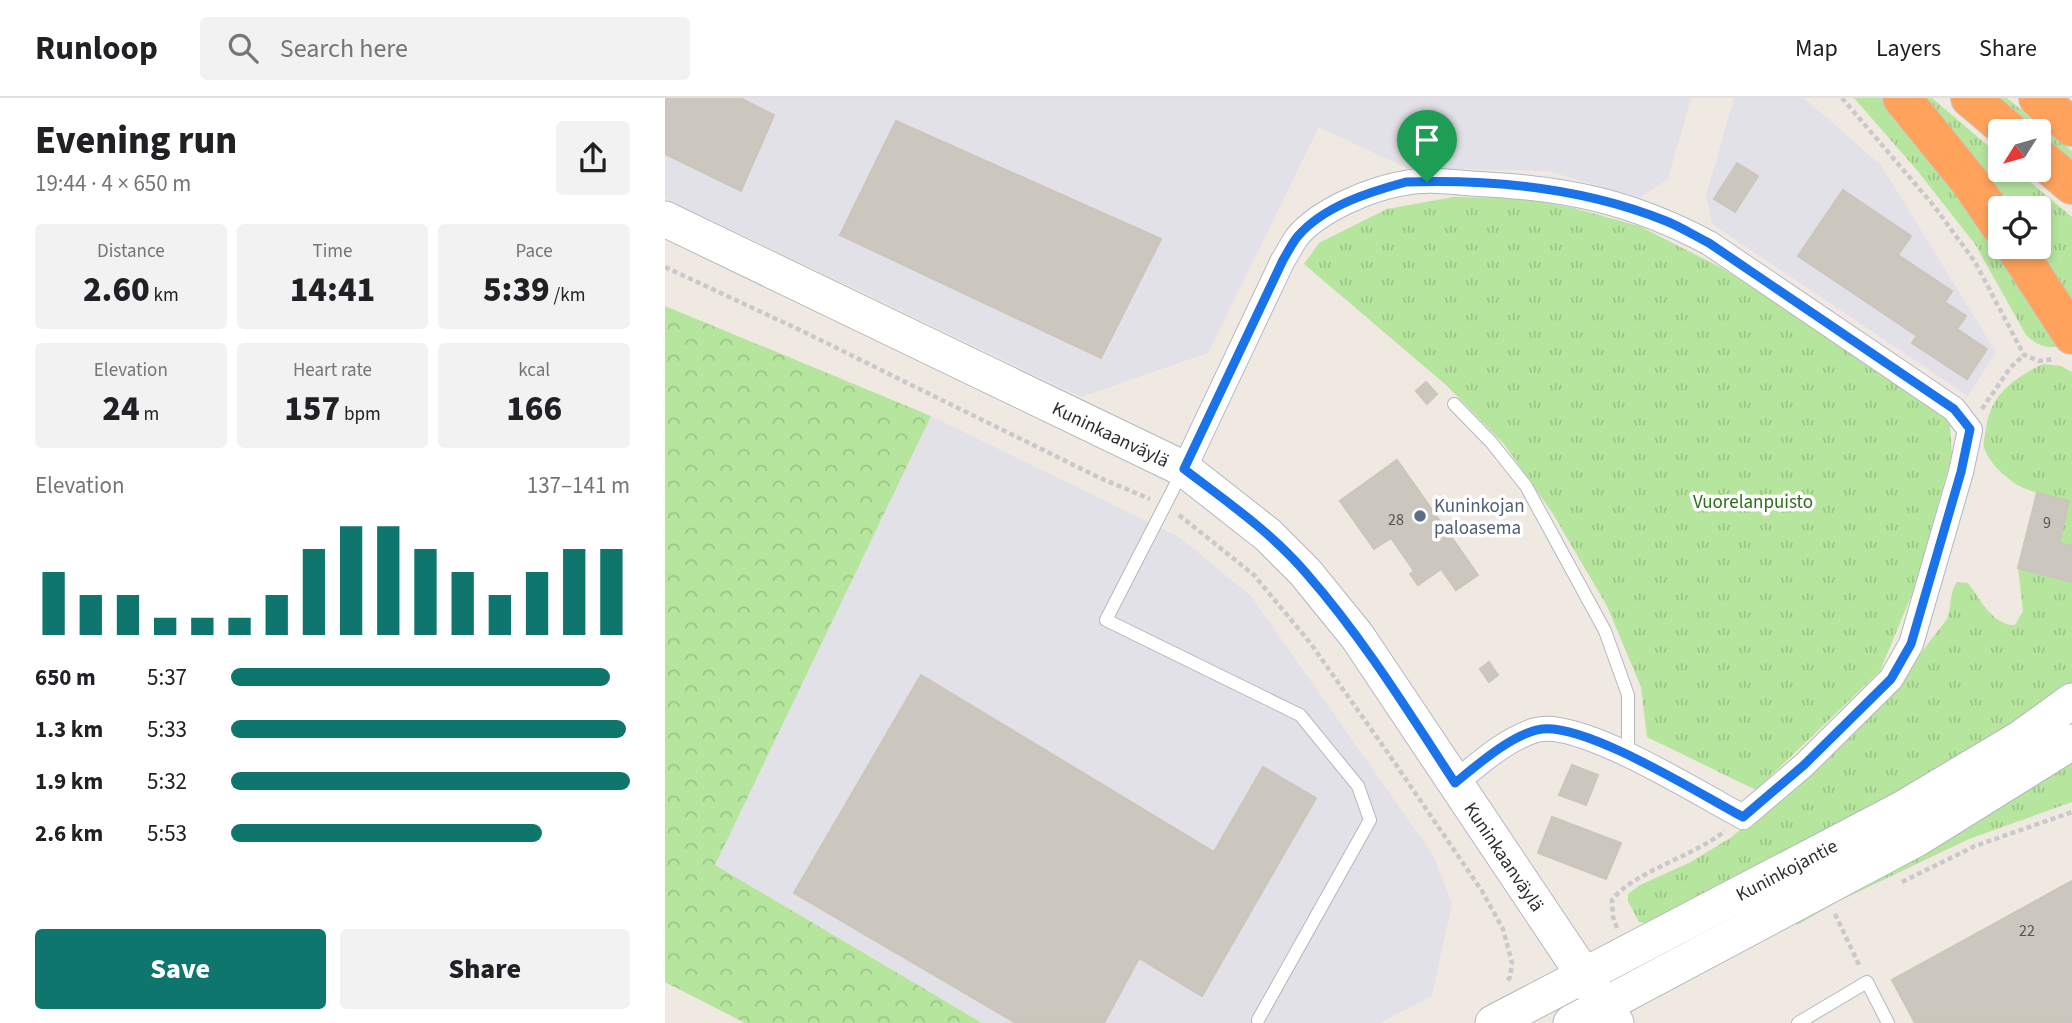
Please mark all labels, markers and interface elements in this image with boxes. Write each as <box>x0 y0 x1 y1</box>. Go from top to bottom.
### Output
search box <box>200 17 690 80</box>
text: Runloop <box>35 25 158 72</box>
icon: search <box>224 29 262 67</box>
text: Search here <box>280 30 408 67</box>
text: Map <box>1795 31 1838 66</box>
text: Layers <box>1876 31 1941 66</box>
text: Share <box>1979 31 2037 66</box>
pin <box>1397 110 1457 182</box>
text: Evening run <box>35 114 237 168</box>
north arrow <box>1988 119 2051 182</box>
map controls <box>1988 119 2051 259</box>
button: share <box>556 121 630 195</box>
icon: arrive <box>1408 121 1446 159</box>
text: 19:44 · 4 × 650 m <box>35 167 191 200</box>
button: locate <box>1988 196 2051 259</box>
text: Distance <box>97 238 165 265</box>
text: Time <box>312 238 353 265</box>
text: Pace <box>516 238 553 265</box>
text: 2.60 <box>83 265 150 315</box>
text: 14:41 <box>290 265 375 315</box>
text: 5:39 <box>483 265 550 315</box>
text: km <box>150 282 179 309</box>
text: /km <box>550 282 585 309</box>
text: Elevation <box>94 357 168 384</box>
text: Heart rate <box>293 357 372 384</box>
text: kcal <box>518 357 550 384</box>
text: 24 <box>102 384 140 434</box>
text: 157 <box>284 384 340 434</box>
text: 166 <box>506 384 562 434</box>
street label: Kuninkaanväylä <box>1047 395 1173 475</box>
text: m <box>140 401 159 428</box>
text: bpm <box>340 401 381 428</box>
text: Elevation <box>35 469 125 502</box>
text: 137–141 m <box>527 469 630 502</box>
park label: Vuorelanpuisto <box>1693 489 1813 516</box>
place label: Kuninkojan paloasema <box>1434 493 1525 542</box>
marker: Kuninkojan paloasema <box>1412 508 1428 524</box>
house number: 28 <box>1388 509 1404 531</box>
house number: 9 <box>2043 512 2051 534</box>
text: 650 m <box>35 661 96 694</box>
text: 5:37 <box>147 661 187 694</box>
text: 1.3 km <box>35 713 103 746</box>
text: 5:33 <box>147 713 187 746</box>
text: 1.9 km <box>35 765 103 798</box>
text: 5:32 <box>147 765 187 798</box>
street label: Kuninkaanväylä <box>1457 797 1550 918</box>
text: 2.6 km <box>35 817 103 850</box>
text: 5:53 <box>147 817 187 850</box>
street label: Kuninkojantie <box>1731 833 1843 909</box>
house number: 22 <box>2019 920 2035 942</box>
button: Save <box>35 929 326 1009</box>
button: Share <box>340 929 630 1009</box>

